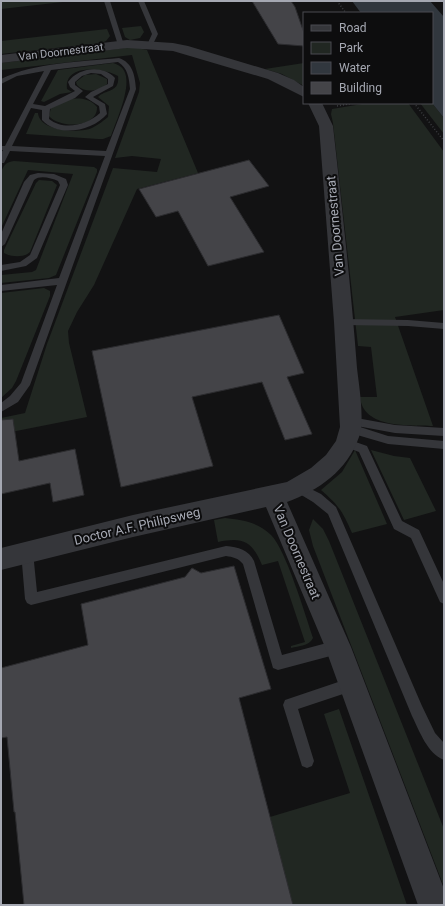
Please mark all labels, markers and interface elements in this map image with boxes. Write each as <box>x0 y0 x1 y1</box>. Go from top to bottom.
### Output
legend <box>303 12 433 104</box>
text: Road <box>339 21 367 35</box>
street label: Van Doornestraat <box>18 40 105 64</box>
text: Park <box>339 41 364 55</box>
text: Water <box>339 61 370 75</box>
text: Building <box>339 81 382 95</box>
street label: Van Doornestraat <box>323 175 347 277</box>
street label: Van Doornestraat <box>270 503 324 601</box>
street label: Doctor A.F. Philipsweg <box>72 504 202 548</box>

